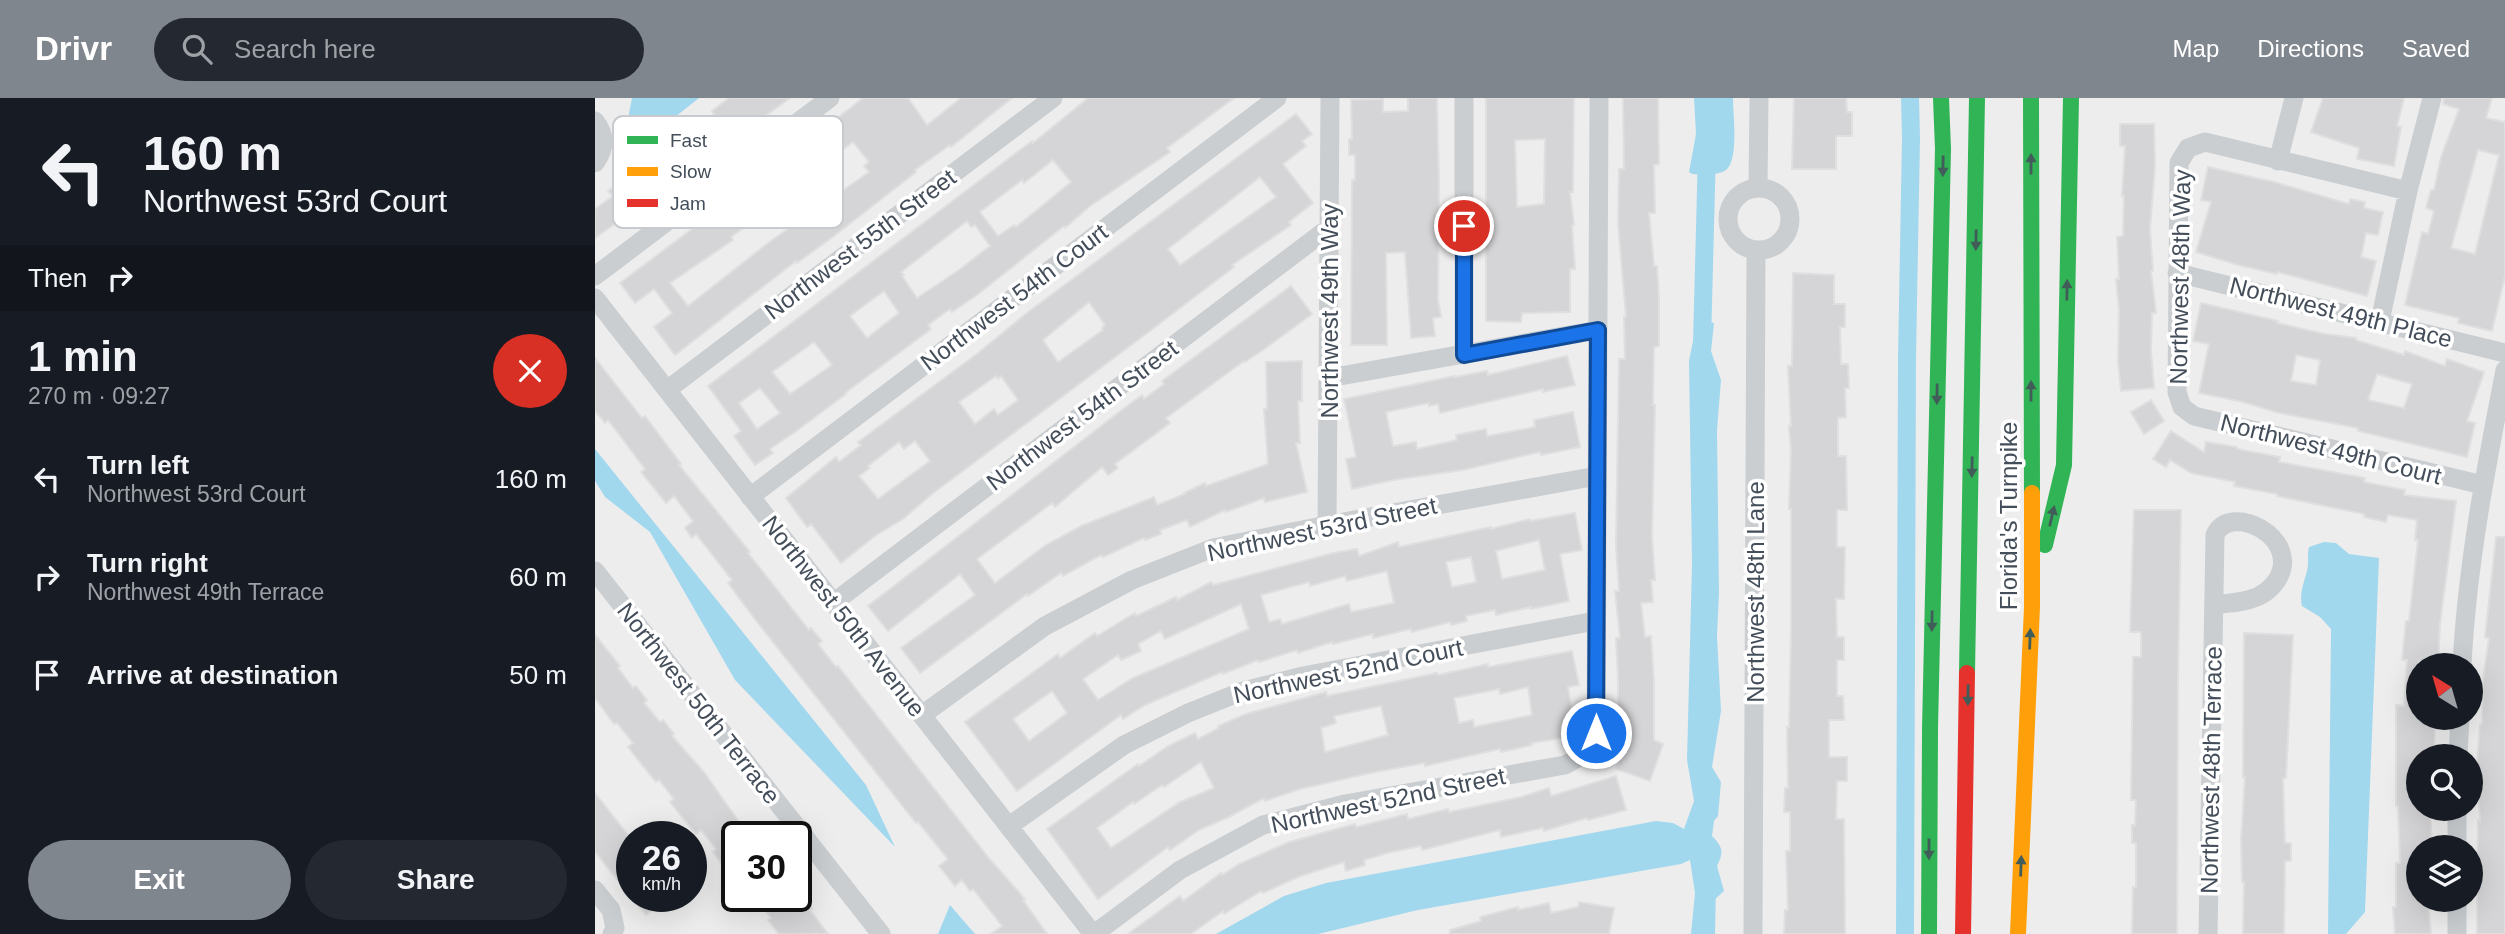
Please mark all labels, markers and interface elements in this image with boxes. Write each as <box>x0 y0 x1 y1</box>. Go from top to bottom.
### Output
search box <box>154 18 644 81</box>
text: Drivr <box>35 30 112 67</box>
icon: search <box>178 30 216 68</box>
text: Search here <box>234 34 376 64</box>
text: Map <box>2173 35 2219 62</box>
text: Directions <box>2257 35 2364 62</box>
text: Saved <box>2402 35 2470 62</box>
legend <box>613 116 843 228</box>
icon: left <box>28 126 119 217</box>
text: 160 m <box>143 126 282 180</box>
text: Fast <box>670 130 708 151</box>
one-way arrow <box>2025 153 2037 175</box>
one-way arrow <box>1937 155 1948 177</box>
text: Slow <box>670 161 711 182</box>
street label: Northwest 55th Street <box>759 163 961 325</box>
street label: Northwest 48th Way <box>2165 169 2195 385</box>
text: Northwest 53rd Court <box>143 183 447 219</box>
text: Jam <box>670 193 706 214</box>
pin <box>1434 196 1494 256</box>
street label: Northwest 49th Way <box>1316 203 1343 419</box>
icon: arrive <box>1445 207 1483 245</box>
street label: Northwest 54th Court <box>915 218 1113 376</box>
one-way arrow <box>1970 229 1982 251</box>
icon: right <box>101 259 139 297</box>
text: Then <box>28 263 87 293</box>
street label: Northwest 49th Place <box>2227 271 2455 353</box>
one-way arrow <box>2062 279 2073 301</box>
text: 1 min <box>28 333 138 380</box>
button: close <box>493 334 567 408</box>
street label: Northwest 54th Street <box>981 334 1183 496</box>
one-way arrow <box>2025 380 2037 402</box>
text: 270 m · 09:27 <box>28 383 170 409</box>
one-way arrow <box>1932 383 1943 405</box>
street label: Northwest 49th Court <box>2218 408 2445 490</box>
street label: Florida's Turnpike <box>1995 422 2022 610</box>
text: Turn left <box>87 450 189 480</box>
one-way arrow <box>1966 456 1978 478</box>
icon: left <box>28 460 66 498</box>
text: 160 m <box>495 464 567 494</box>
text: Northwest 53rd Court <box>87 481 306 507</box>
street label: Northwest 48th Lane <box>1742 481 1769 703</box>
street label: Northwest 53rd Street <box>1205 491 1439 566</box>
one-way arrow <box>2047 505 2058 527</box>
street label: Northwest 50th Avenue <box>757 510 931 722</box>
text: Turn right <box>87 548 208 578</box>
icon: right <box>28 558 66 596</box>
text: 60 m <box>509 562 567 592</box>
text: Northwest 49th Terrace <box>87 579 324 605</box>
street label: Northwest 50th Terrace <box>612 597 786 809</box>
one-way arrow <box>1927 610 1938 632</box>
one-way arrow <box>2025 627 2036 649</box>
street label: Northwest 52nd Court <box>1231 633 1465 708</box>
street label: Northwest 48th Terrace <box>2195 646 2227 894</box>
north arrow <box>2406 653 2483 730</box>
map controls <box>2406 653 2483 912</box>
icon: arrive <box>28 656 66 694</box>
text: Arrive at destination <box>87 660 338 690</box>
text: 50 m <box>509 660 567 690</box>
one-way arrow <box>1962 684 1974 706</box>
position arrow <box>1559 696 1633 770</box>
button: search <box>2406 744 2483 821</box>
street label: Northwest 52nd Street <box>1268 762 1508 838</box>
speed limit sign: 30 <box>721 821 812 912</box>
button: layers <box>2406 835 2483 912</box>
text: 26 <box>642 838 681 877</box>
one-way arrow <box>1923 838 1935 860</box>
button: Exit <box>28 840 291 920</box>
button: Share <box>305 840 567 920</box>
one-way arrow <box>2015 855 2026 877</box>
text: km/h <box>642 874 681 894</box>

